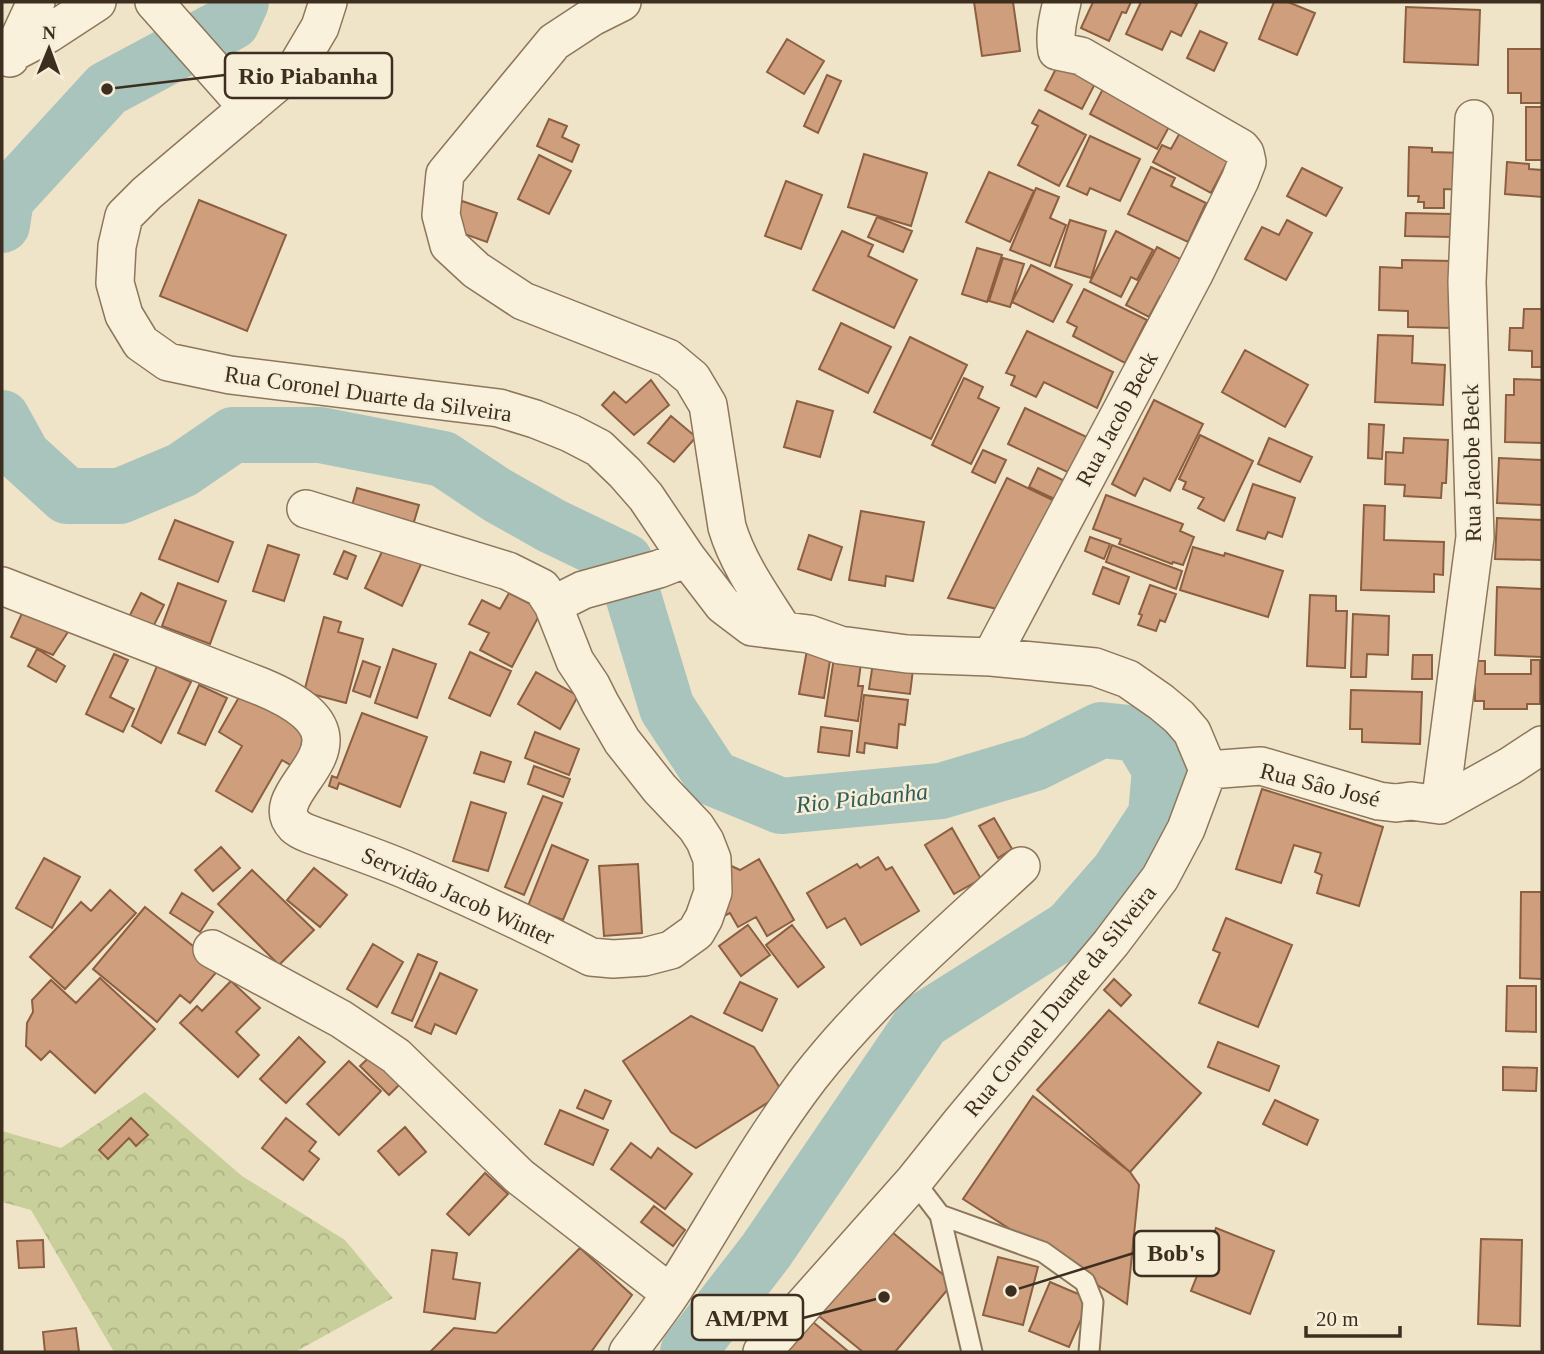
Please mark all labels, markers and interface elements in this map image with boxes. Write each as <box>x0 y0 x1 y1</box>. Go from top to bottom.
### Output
north arrow <box>14 14 84 84</box>
text: N <box>42 22 57 43</box>
callout: Rio Piabanha <box>225 53 392 98</box>
text: Rio Piabanha <box>238 63 378 89</box>
street label: Rua Jacob Beck <box>1071 347 1163 490</box>
street label: Rua Coronel Duarte da Silveira <box>223 361 513 427</box>
street label: Rua Jacobe Beck <box>1458 383 1486 542</box>
street label: Rua Sâo José <box>1257 758 1383 812</box>
water label: Rio Piabanha <box>794 778 929 818</box>
street label: Servidão Jacob Winter <box>358 842 558 950</box>
street label: Rua Coronel Duarte da Silveira <box>959 880 1161 1122</box>
callout: Bob's <box>1134 1231 1219 1276</box>
text: Bob's <box>1147 1240 1205 1266</box>
scale bar <box>1306 1294 1400 1338</box>
callout: AM/PM <box>692 1295 803 1340</box>
text: AM/PM <box>705 1305 789 1331</box>
text: 20 m <box>1316 1307 1359 1331</box>

